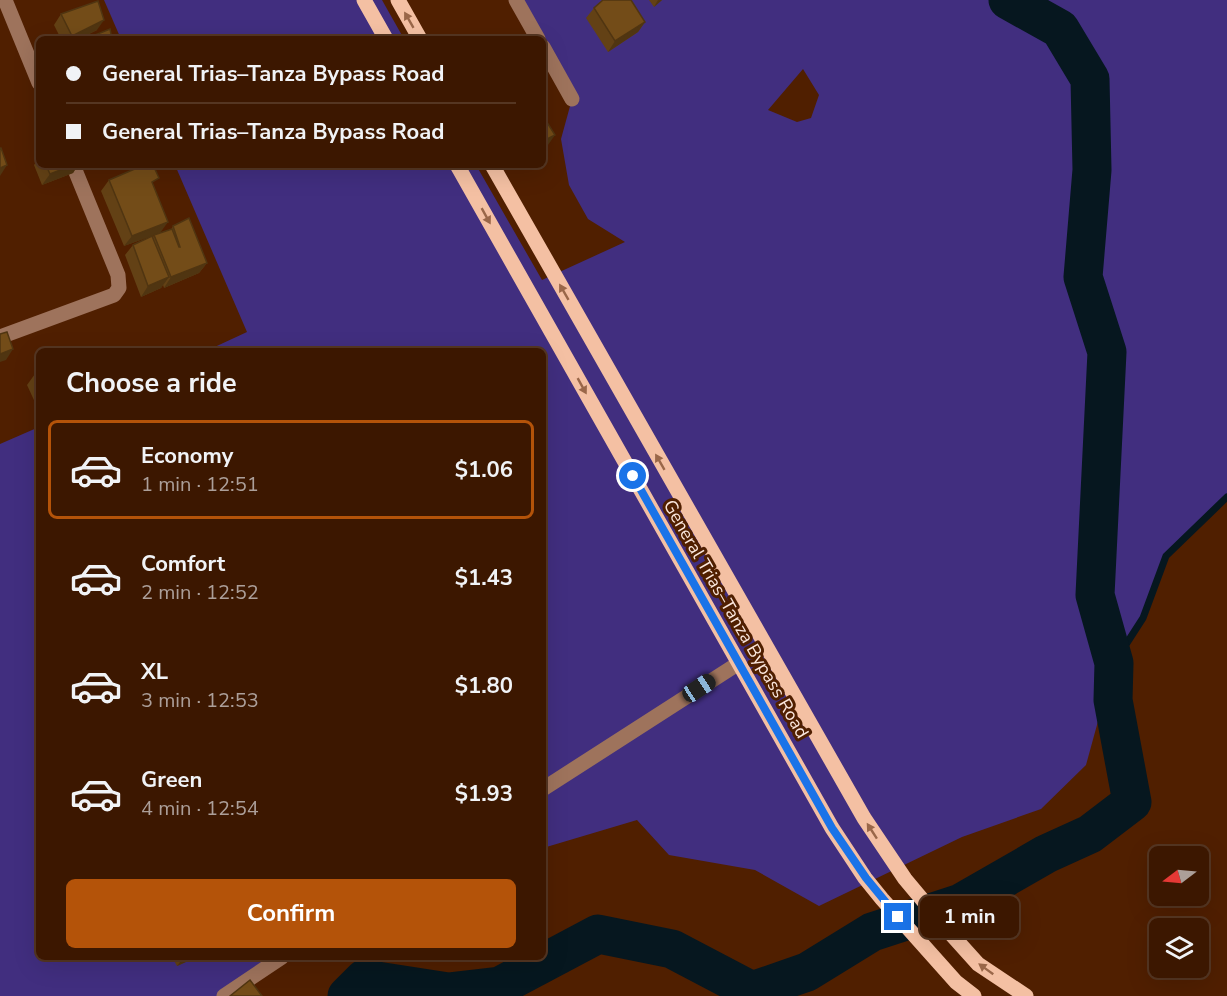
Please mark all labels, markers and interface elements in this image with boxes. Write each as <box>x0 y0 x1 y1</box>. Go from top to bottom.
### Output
one-way arrow <box>405 11 415 28</box>
text: General Trias–Tanza Bypass Road <box>102 59 445 89</box>
text: General Trias–Tanza Bypass Road <box>102 117 445 147</box>
one-way arrow <box>481 208 491 225</box>
one-way arrow <box>559 283 569 300</box>
text: Choose a ride <box>66 365 237 402</box>
one-way arrow <box>576 378 587 394</box>
text: Economy <box>141 441 233 471</box>
icon: car <box>69 443 123 497</box>
one-way arrow <box>655 453 665 470</box>
text: $1.06 <box>455 455 513 485</box>
route start <box>619 462 646 489</box>
text: 1 min · 12:51 <box>141 471 259 498</box>
street label: General Trias–Tanza Bypass Road <box>658 495 814 743</box>
text: Comfort <box>141 549 225 579</box>
icon: car <box>69 551 123 605</box>
text: $1.43 <box>455 563 513 593</box>
text: 2 min · 12:52 <box>141 579 259 606</box>
text: XL <box>141 657 168 687</box>
icon: car <box>69 659 123 713</box>
text: $1.80 <box>455 671 513 701</box>
car <box>679 671 719 705</box>
text: 3 min · 12:53 <box>141 687 259 714</box>
text: Green <box>141 765 202 795</box>
icon: car <box>69 767 123 821</box>
text: $1.93 <box>455 779 513 809</box>
text: 4 min · 12:54 <box>141 795 259 822</box>
one-way arrow <box>867 823 878 839</box>
north arrow <box>1149 846 1209 906</box>
map controls <box>1149 846 1209 978</box>
button: Confirm <box>66 879 516 948</box>
callout: 1 min <box>919 896 1018 938</box>
route end <box>884 903 911 930</box>
text: 1 min <box>944 903 995 930</box>
button: layers <box>1149 918 1209 978</box>
one-way arrow <box>978 963 993 975</box>

